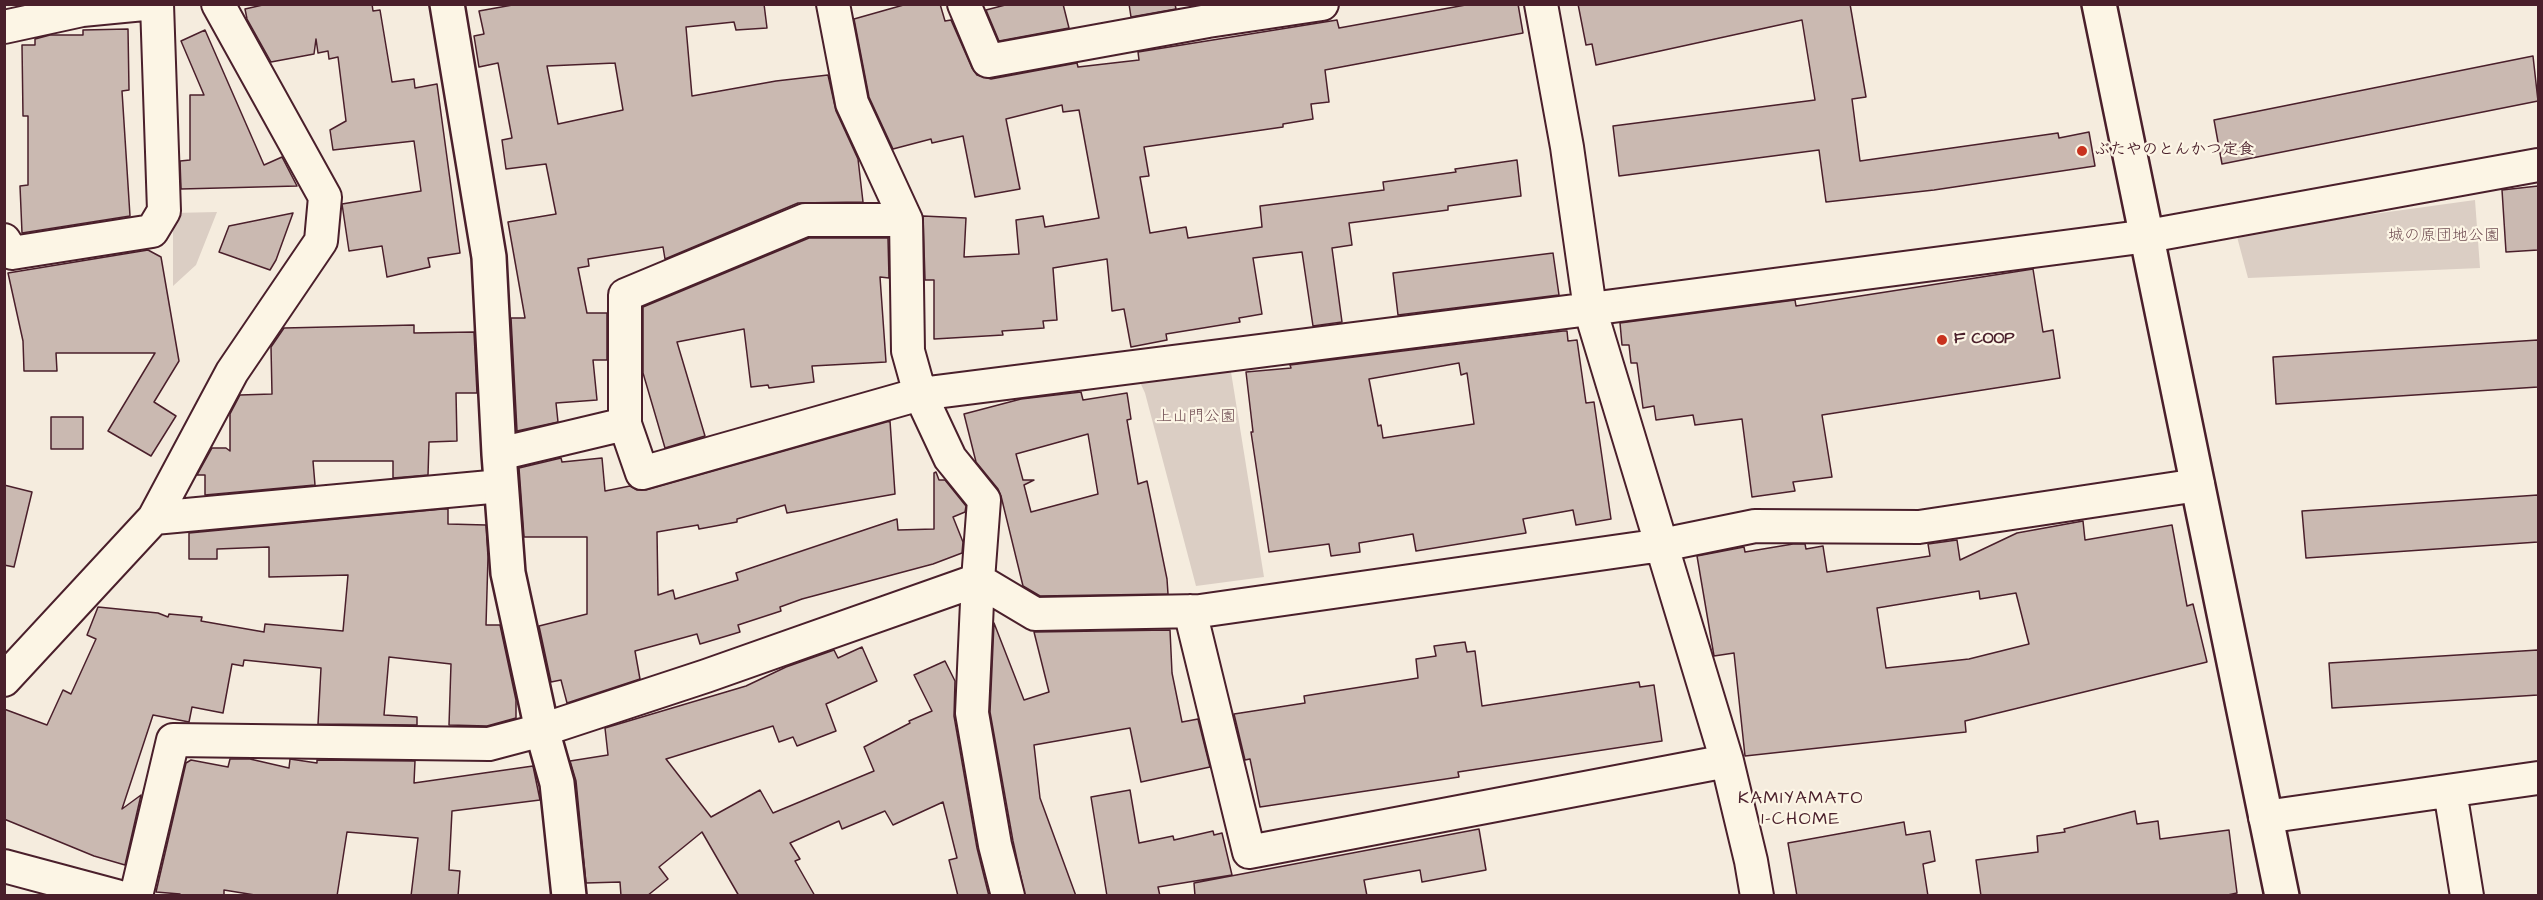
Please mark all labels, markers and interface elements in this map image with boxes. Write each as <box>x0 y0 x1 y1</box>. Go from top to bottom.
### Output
place label: ぶたやのとんかつ定食 <box>2094 141 2254 161</box>
marker: ぶたやのとんかつ定食 <box>2075 144 2089 158</box>
park label: 城の原団地公園 <box>2388 227 2500 247</box>
place label: F COOP <box>1954 330 2014 350</box>
marker: F COOP <box>1935 333 1949 347</box>
park label: 上山門公園 <box>1156 408 1236 428</box>
district label: KAMIYAMATO 1-CHOME <box>1738 788 1864 830</box>

